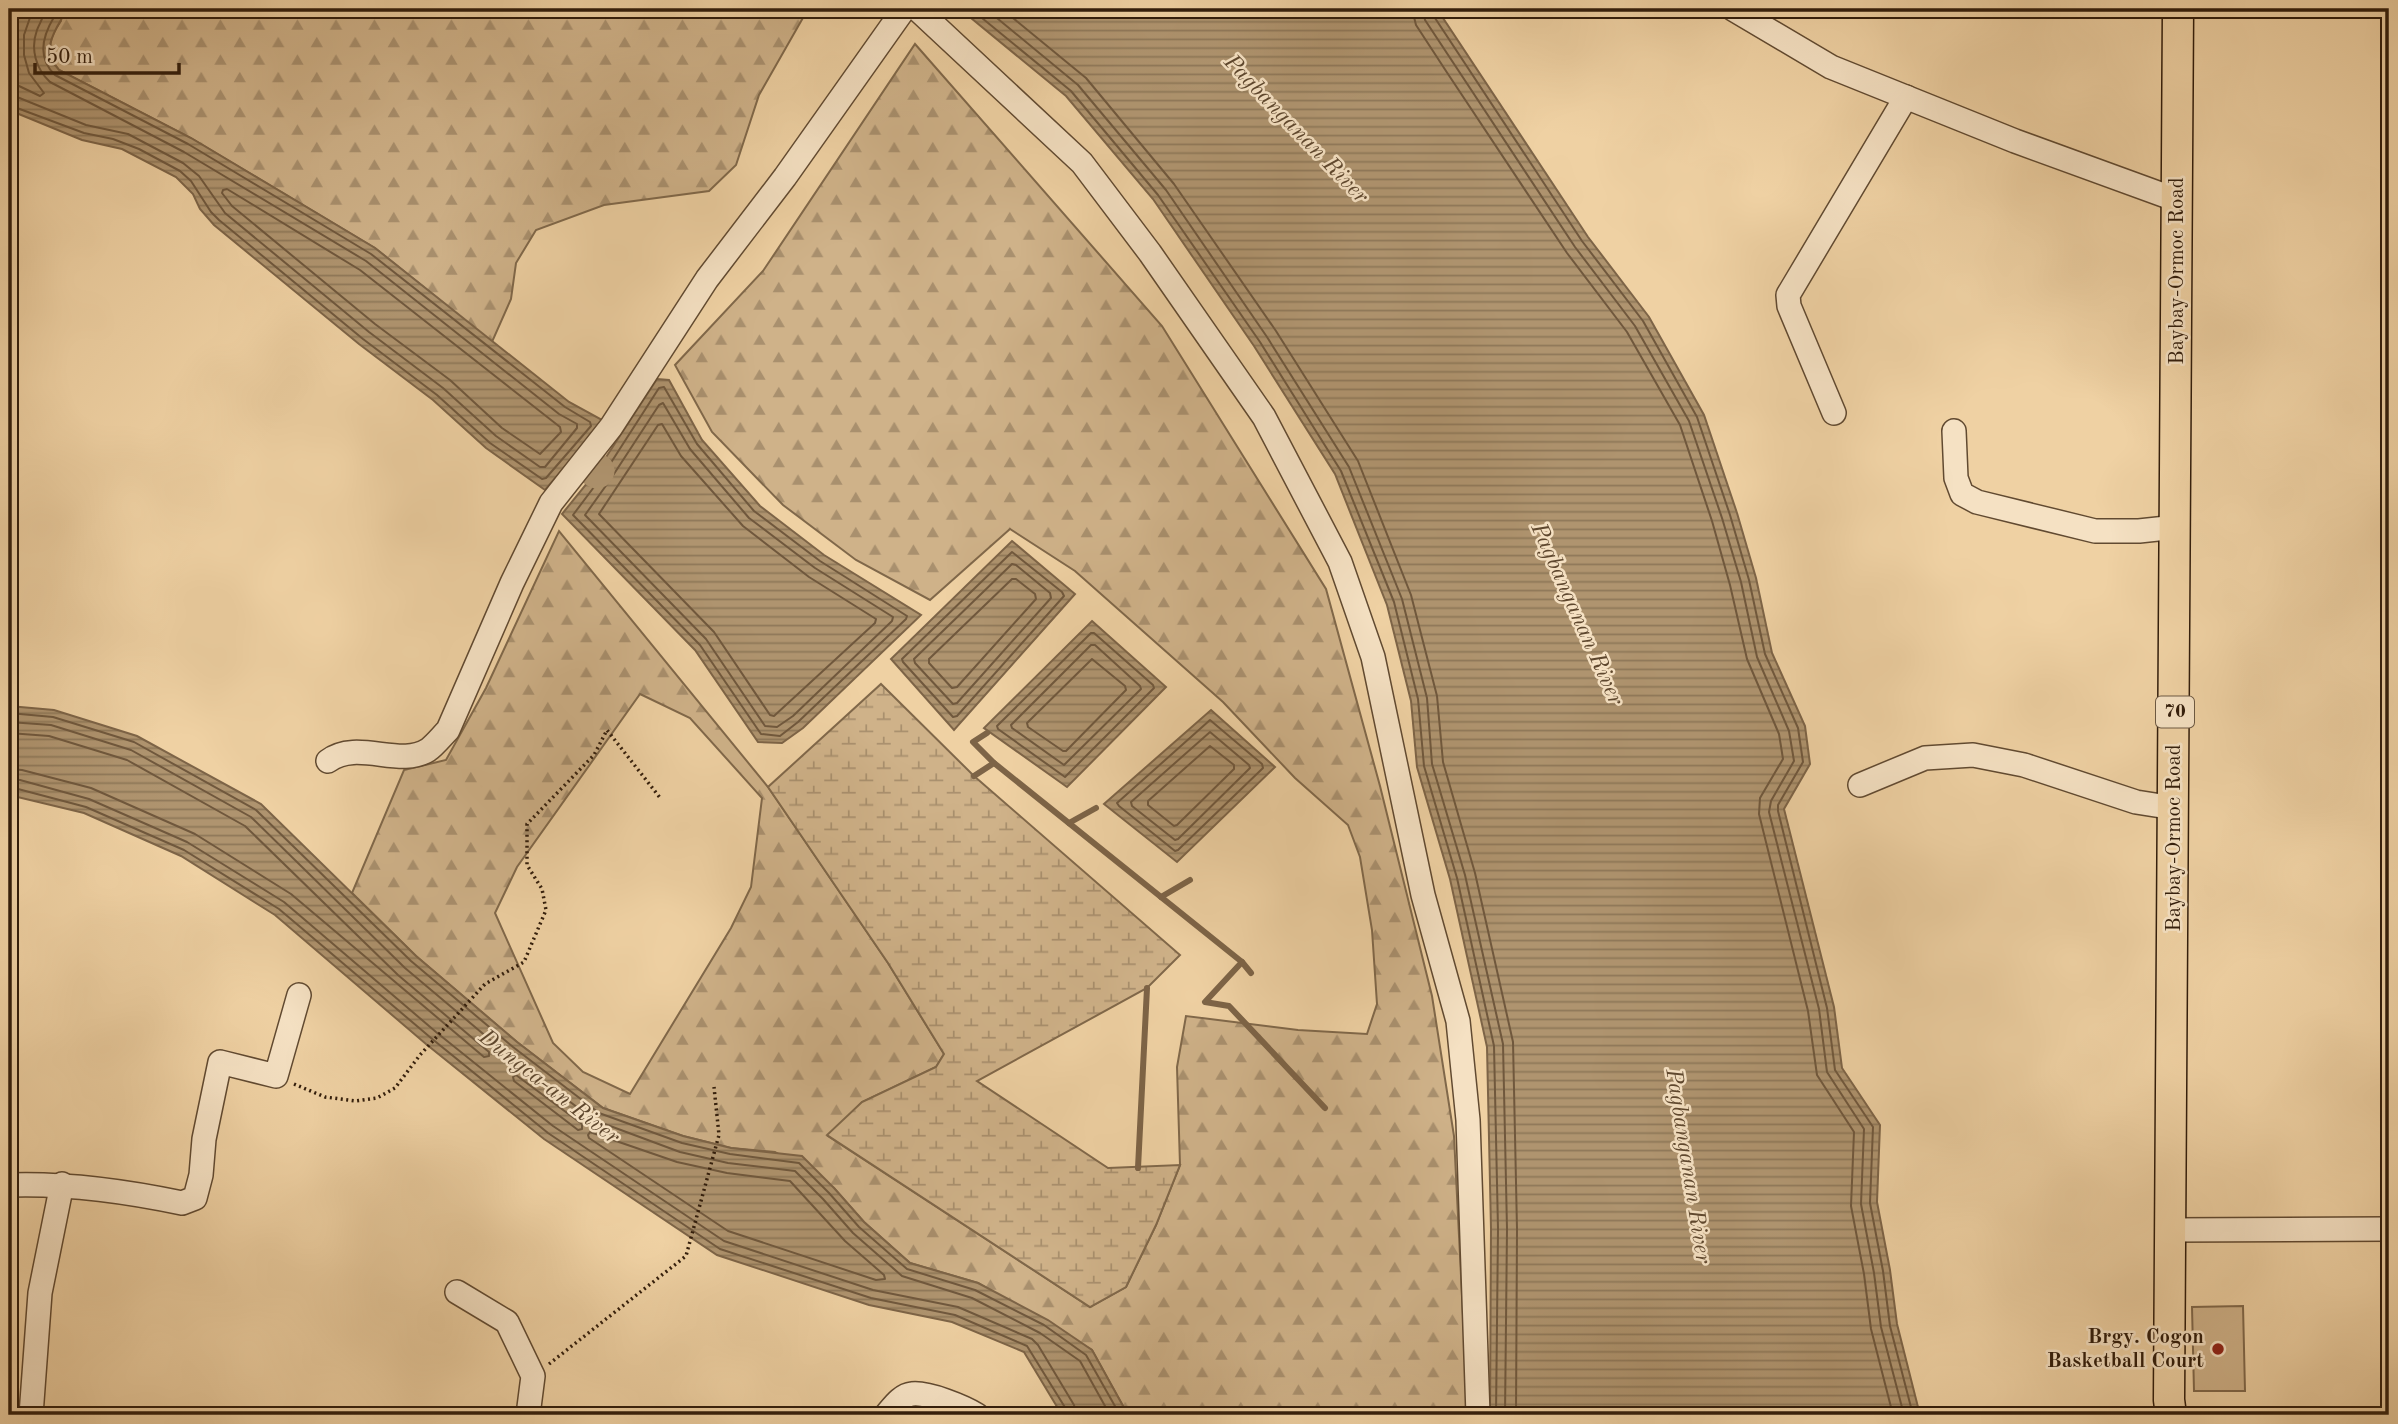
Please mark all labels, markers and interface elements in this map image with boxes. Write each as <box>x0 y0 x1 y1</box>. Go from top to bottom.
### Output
scale bar <box>35 32 178 76</box>
text: 50 m <box>46 47 93 68</box>
water label: Pagbanganan River <box>1218 50 1373 209</box>
street label: Baybay-Ormoc Road <box>2167 177 2188 365</box>
water label: Pagbanganan River <box>1525 519 1628 710</box>
road number: 70 <box>2156 696 2194 727</box>
street label: Baybay-Ormoc Road <box>2164 744 2185 932</box>
water label: Dungca-an River <box>473 1025 625 1150</box>
water label: Pagbanganan River <box>1660 1066 1715 1266</box>
place label: Brgy. Cogon Basketball Court <box>2047 1327 2204 1372</box>
marker: Brgy. Cogon Basketball Court <box>2210 1341 2226 1357</box>

